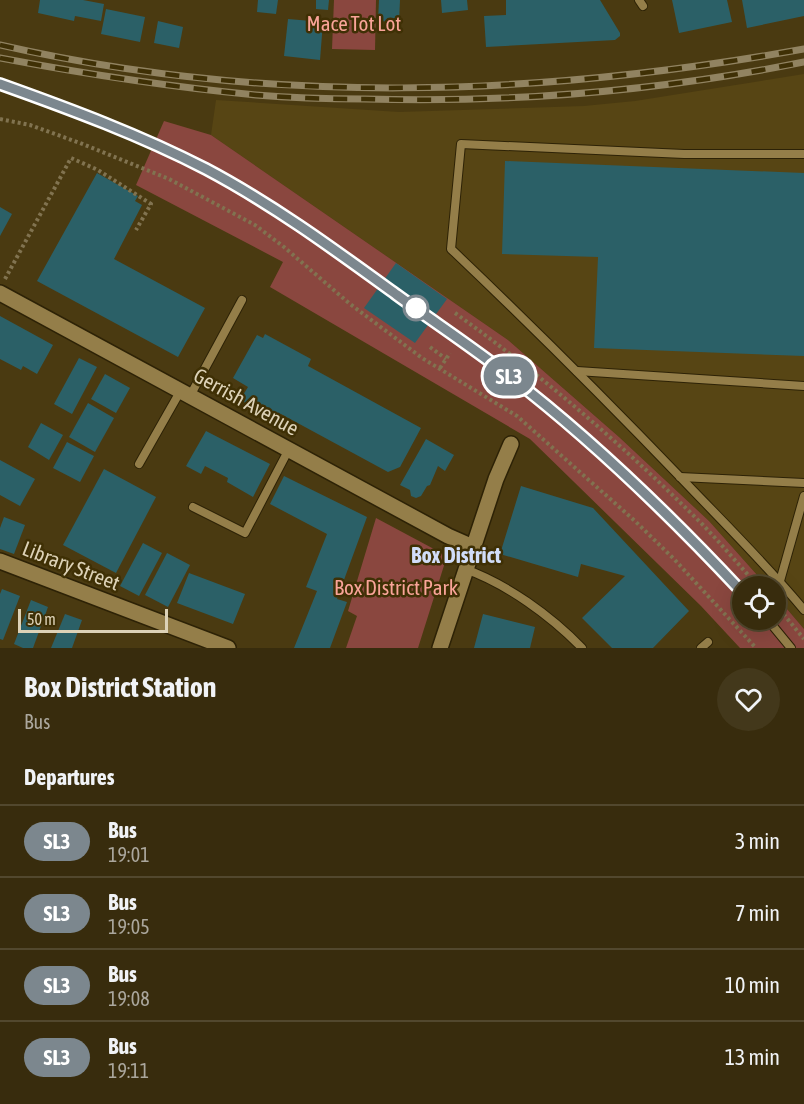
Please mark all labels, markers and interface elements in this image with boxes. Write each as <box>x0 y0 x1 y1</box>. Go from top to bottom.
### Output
park label: Mace Tot Lot <box>307 11 401 35</box>
unlabelled marker <box>403 295 429 321</box>
line badge: SL3 <box>474 356 544 395</box>
street label: Gerrish Avenue <box>190 362 303 440</box>
text: SL3 <box>496 364 522 388</box>
street label: Library Street <box>19 536 123 595</box>
district label: Box District <box>411 542 502 568</box>
park label: Box District Park <box>334 575 458 599</box>
map controls <box>732 576 786 630</box>
button: locate <box>732 576 786 630</box>
scale bar <box>18 606 168 634</box>
text: 50 m <box>27 610 56 628</box>
button: heart <box>717 668 780 731</box>
text: Box District Station <box>24 671 216 703</box>
text: Bus <box>24 710 50 733</box>
text: Departures <box>24 764 114 790</box>
text: Bus <box>108 817 137 843</box>
text: 3 min <box>735 828 780 854</box>
text: SL3 <box>44 829 70 853</box>
text: 19:01 <box>108 843 150 866</box>
text: Bus <box>108 889 137 915</box>
text: 7 min <box>735 900 780 926</box>
text: SL3 <box>44 901 70 925</box>
text: 19:05 <box>108 915 150 938</box>
text: Bus <box>108 961 137 987</box>
text: 10 min <box>725 972 780 998</box>
text: SL3 <box>44 973 70 997</box>
text: 19:08 <box>108 987 150 1010</box>
text: Bus <box>108 1033 137 1059</box>
text: 13 min <box>725 1044 780 1070</box>
text: SL3 <box>44 1045 70 1069</box>
text: 19:11 <box>108 1059 149 1082</box>

